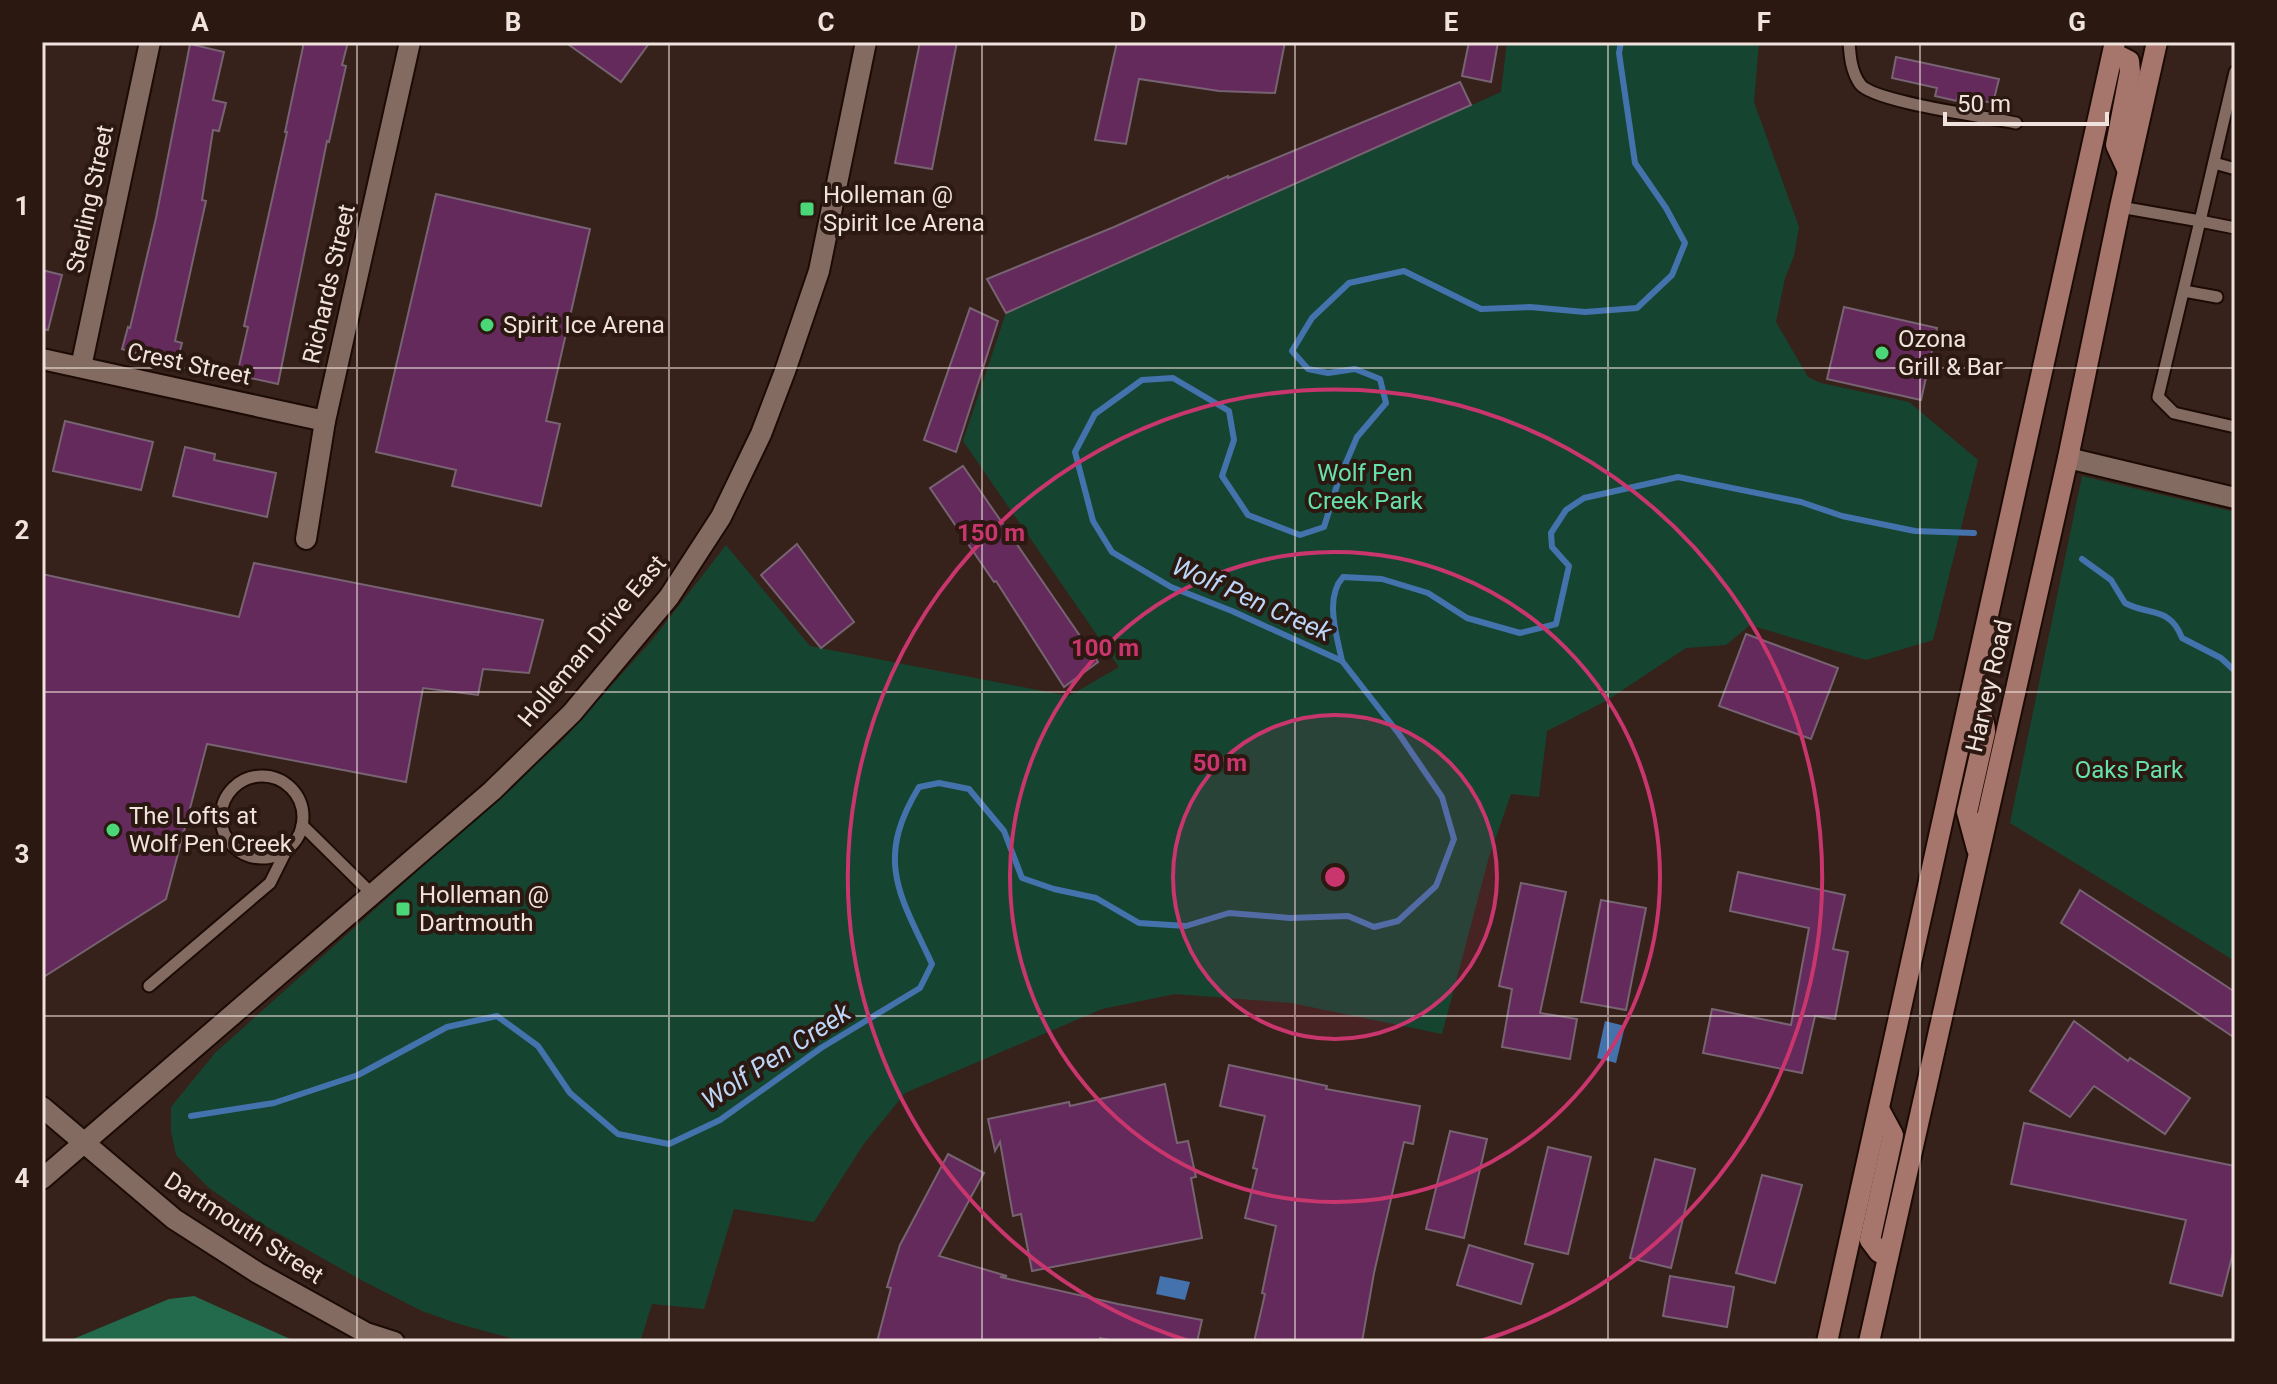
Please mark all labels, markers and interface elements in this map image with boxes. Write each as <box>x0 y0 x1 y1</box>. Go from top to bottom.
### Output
text: A <box>191 7 209 37</box>
text: B <box>505 7 521 37</box>
text: C <box>817 7 835 37</box>
text: D <box>1130 7 1146 37</box>
text: E <box>1444 7 1459 37</box>
text: F <box>1757 7 1771 37</box>
text: G <box>2068 7 2086 37</box>
scale bar <box>1945 76 2107 126</box>
text: 50 m <box>1957 90 2011 118</box>
street label: Sterling Street <box>61 122 119 276</box>
place label: Holleman @ Spirit Ice Arena <box>823 181 985 237</box>
text: 1 <box>15 191 29 221</box>
marker: Holleman @ Spirit Ice Arena <box>798 200 816 218</box>
street label: Richards Street <box>297 202 361 366</box>
place label: Spirit Ice Arena <box>503 311 665 339</box>
marker: Spirit Ice Arena <box>478 316 496 334</box>
place label: Ozona Grill & Bar <box>1898 325 2003 381</box>
street label: Crest Street <box>125 337 254 391</box>
marker: Ozona Grill & Bar <box>1873 344 1891 362</box>
park label: Wolf Pen Creek Park <box>1307 459 1424 515</box>
text: 2 <box>15 515 29 545</box>
text: 150 m <box>957 519 1025 547</box>
street label: Holleman Drive East <box>512 549 672 732</box>
water label: Wolf Pen Creek <box>1168 550 1337 648</box>
street label: Harvey Road <box>1960 617 2018 755</box>
text: 100 m <box>1071 634 1139 662</box>
text: 50 m <box>1193 749 1247 777</box>
park label: Oaks Park <box>2075 756 2184 784</box>
place label: The Lofts at Wolf Pen Creek <box>129 802 293 858</box>
marker: The Lofts at Wolf Pen Creek <box>104 821 122 839</box>
text: 3 <box>15 839 29 869</box>
centre of rings <box>1321 863 1349 891</box>
place label: Holleman @ Dartmouth <box>419 881 549 937</box>
marker: Holleman @ Dartmouth <box>394 900 412 918</box>
water label: Wolf Pen Creek <box>696 996 857 1115</box>
text: 4 <box>15 1163 30 1193</box>
street label: Dartmouth Street <box>159 1166 329 1290</box>

